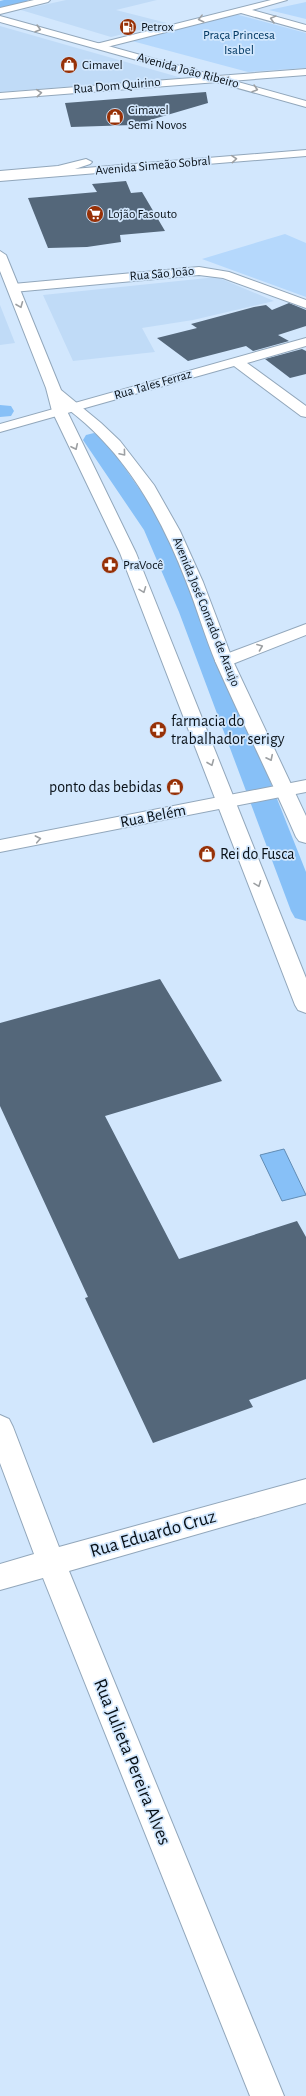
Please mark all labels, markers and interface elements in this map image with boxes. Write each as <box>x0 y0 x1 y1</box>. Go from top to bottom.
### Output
one-way arrow <box>198 15 205 23</box>
one-way arrow <box>269 15 276 24</box>
fuel station icon: Petrox <box>118 17 138 37</box>
place label: Petrox <box>141 21 174 34</box>
one-way arrow <box>34 24 41 33</box>
park label: Praça Princesa Isabel <box>203 29 275 57</box>
street label: Avenida João Ribeiro <box>136 51 240 91</box>
shop icon: Cimavel <box>59 55 79 75</box>
place label: Cimavel <box>82 59 123 72</box>
street label: Rua Dom Quirino <box>73 76 161 96</box>
one-way arrow <box>251 84 258 93</box>
one-way arrow <box>36 88 42 97</box>
place label: Cimavel Semi Novos <box>128 104 187 132</box>
shop icon: Cimavel Semi Novos <box>105 107 125 127</box>
street label: Avenida Simeão Sobral <box>95 154 211 178</box>
one-way arrow <box>231 155 237 164</box>
supermarket icon: Lojão Fasouto <box>85 204 105 224</box>
place label: Lojão Fasouto <box>108 208 177 221</box>
street label: Rua São João <box>129 265 195 283</box>
one-way arrow <box>15 301 23 308</box>
street label: Rua Tales Ferraz <box>113 368 193 402</box>
one-way arrow <box>70 442 78 450</box>
one-way arrow <box>118 449 125 456</box>
street label: Avenida José Conrado de Araujo <box>170 535 242 689</box>
pharmacy icon: PraVocê <box>100 555 120 575</box>
place label: PraVocê <box>123 559 163 572</box>
one-way arrow <box>138 586 146 593</box>
one-way arrow <box>257 644 264 652</box>
place label: farmacia do trabalhador serigy <box>171 713 285 748</box>
pharmacy icon: farmacia do trabalhador serigy <box>148 720 168 740</box>
one-way arrow <box>265 754 273 761</box>
one-way arrow <box>206 759 214 766</box>
shop icon: ponto das bebidas <box>165 777 185 797</box>
place label: ponto das bebidas <box>49 779 162 795</box>
street label: Rua Belém <box>119 802 187 830</box>
one-way arrow <box>35 835 41 843</box>
shop icon: Rei do Fusca <box>197 844 217 864</box>
place label: Rei do Fusca <box>220 846 295 862</box>
one-way arrow <box>254 880 262 887</box>
street label: Rua Eduardo Cruz <box>88 1507 218 1561</box>
street label: Rua Julieta Pereira Alves <box>90 1676 174 1848</box>

